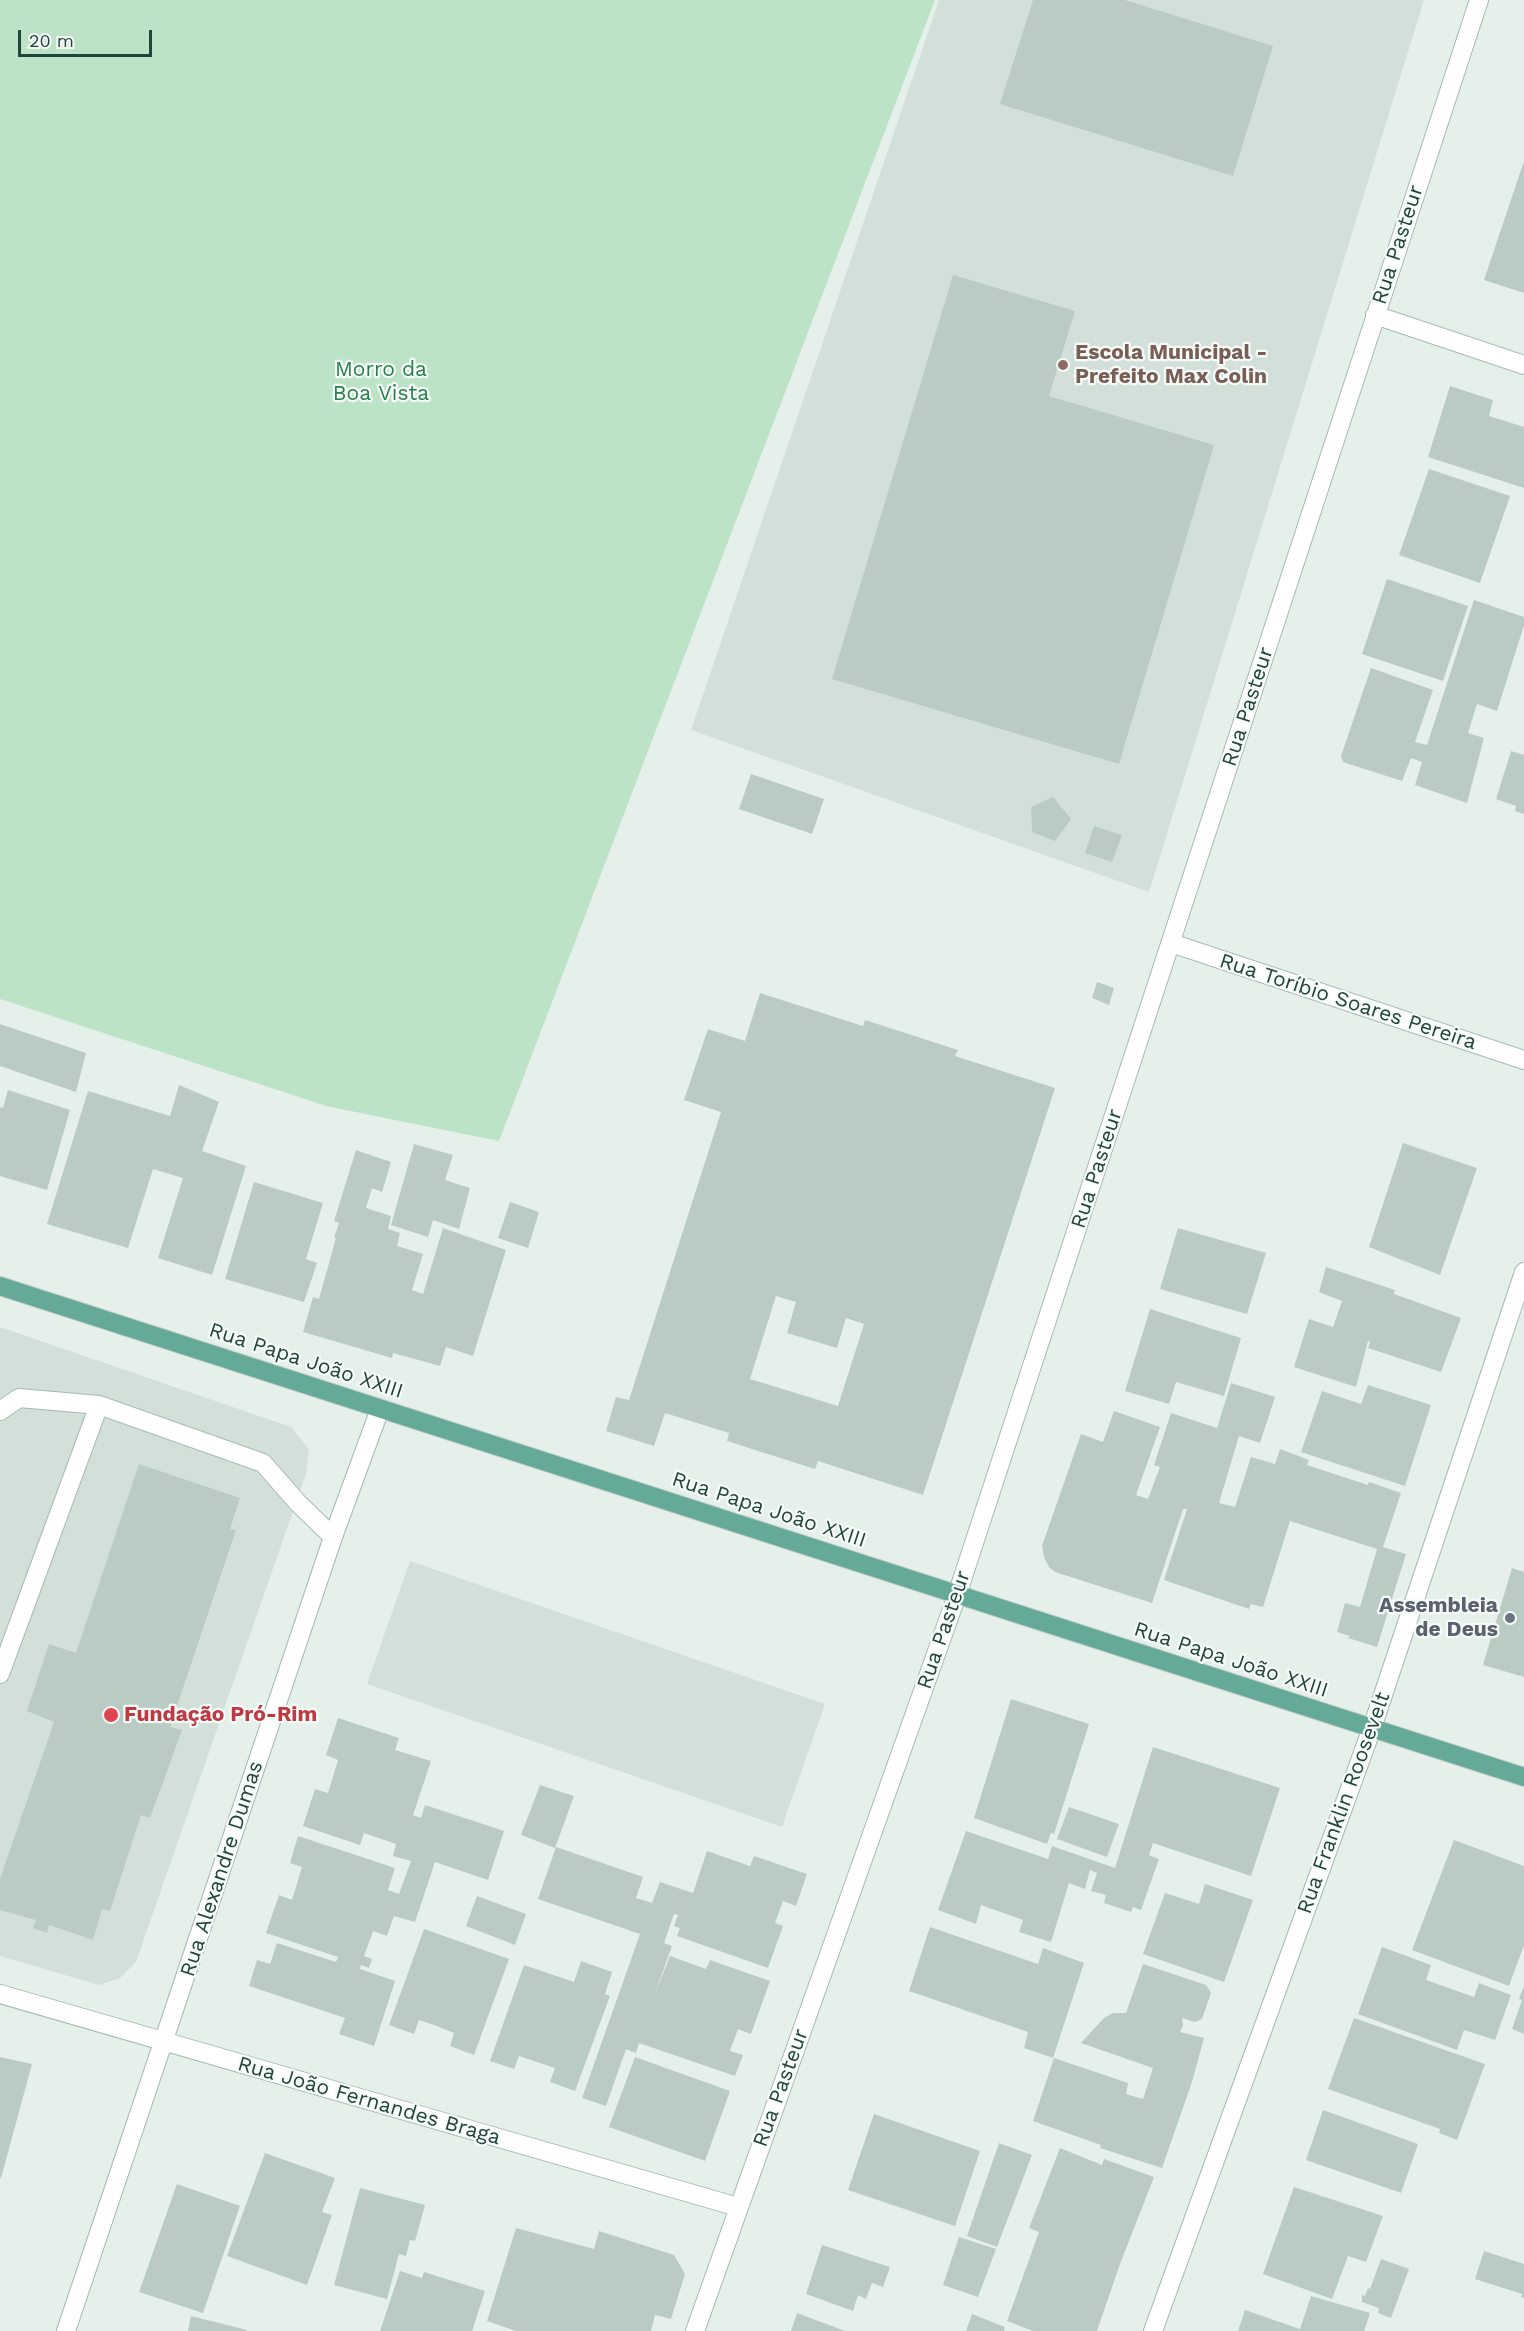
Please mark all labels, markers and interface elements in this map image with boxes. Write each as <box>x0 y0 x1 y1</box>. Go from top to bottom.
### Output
scale bar <box>21 18 154 56</box>
text: 20 m <box>29 30 74 51</box>
street label: Rua Pasteur <box>1367 182 1429 308</box>
place label: Escola Municipal - Prefeito Max Colin <box>1075 340 1267 390</box>
park label: Morro da Boa Vista <box>333 357 429 407</box>
marker: Escola Municipal - Prefeito Max Colin <box>1056 358 1070 372</box>
street label: Rua Pasteur <box>1217 644 1279 770</box>
street label: Rua Toríbio Soares Pereira <box>1216 948 1480 1056</box>
street label: Rua Pasteur <box>1066 1106 1128 1232</box>
street label: Rua Papa João XXIII <box>206 1318 406 1404</box>
street label: Rua Papa João XXIII <box>669 1467 869 1553</box>
street label: Rua Pasteur <box>912 1567 976 1693</box>
place label: Assembleia de Deus <box>1379 1593 1498 1643</box>
marker: Assembleia de Deus <box>1503 1611 1517 1625</box>
street label: Rua Papa João XXIII <box>1131 1617 1331 1703</box>
street label: Rua Franklin Roosevelt <box>1292 1689 1396 1917</box>
place label: Fundação Pró-Rim <box>124 1702 317 1728</box>
marker: Fundação Pró-Rim <box>102 1706 120 1724</box>
street label: Rua Alexandre Dumas <box>175 1758 269 1980</box>
street label: Rua Pasteur <box>748 2025 814 2151</box>
street label: Rua João Fernandes Braga <box>235 2051 503 2151</box>

